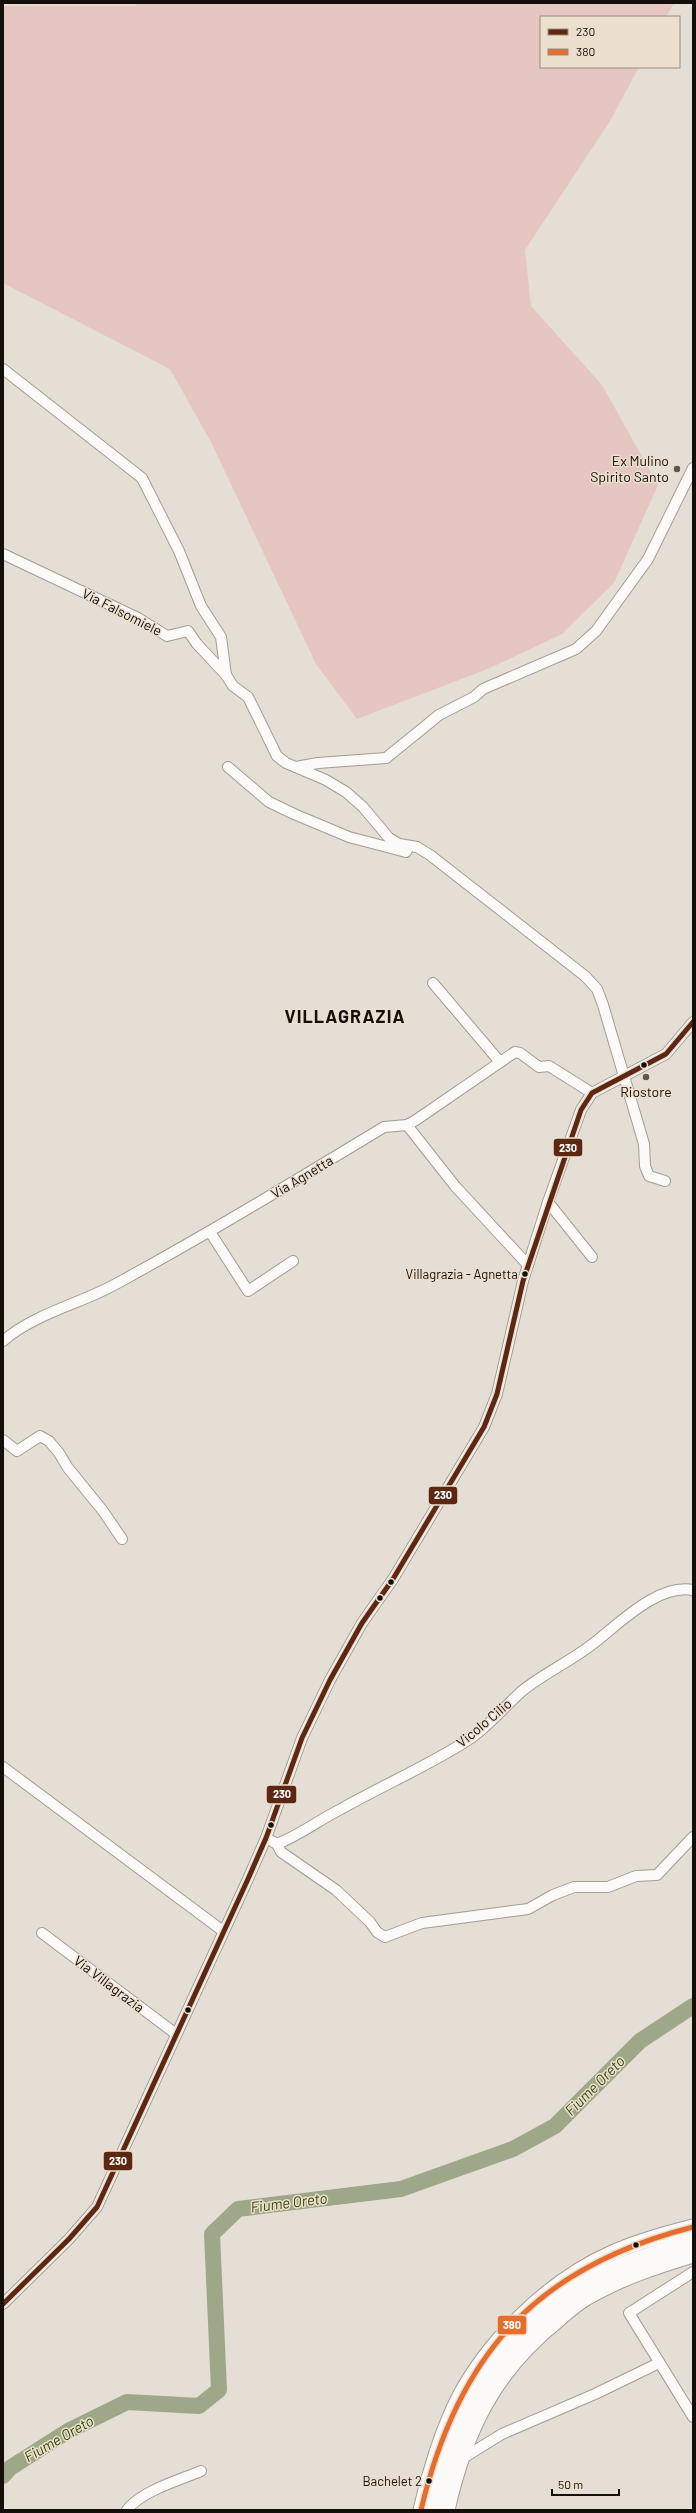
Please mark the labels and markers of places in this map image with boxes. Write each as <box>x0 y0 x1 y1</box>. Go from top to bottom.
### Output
place label: Ex Mulino Spirito Santo <box>590 452 669 485</box>
marker: Ex Mulino Spirito Santo <box>672 464 682 474</box>
unlabelled marker <box>639 1060 649 1070</box>
marker: Riostore <box>641 1072 651 1082</box>
place label: Riostore <box>620 1083 672 1100</box>
place label: Villagrazia - Agnetta <box>406 1266 518 1282</box>
marker: Villagrazia - Agnetta <box>520 1269 530 1279</box>
unlabelled marker <box>386 1577 396 1587</box>
unlabelled marker <box>375 1593 385 1603</box>
unlabelled marker <box>266 1820 276 1830</box>
unlabelled marker <box>183 2005 193 2015</box>
unlabelled marker <box>631 2240 641 2250</box>
place label: Bachelet 2 <box>363 2473 422 2489</box>
marker: Bachelet 2 <box>424 2476 434 2486</box>

